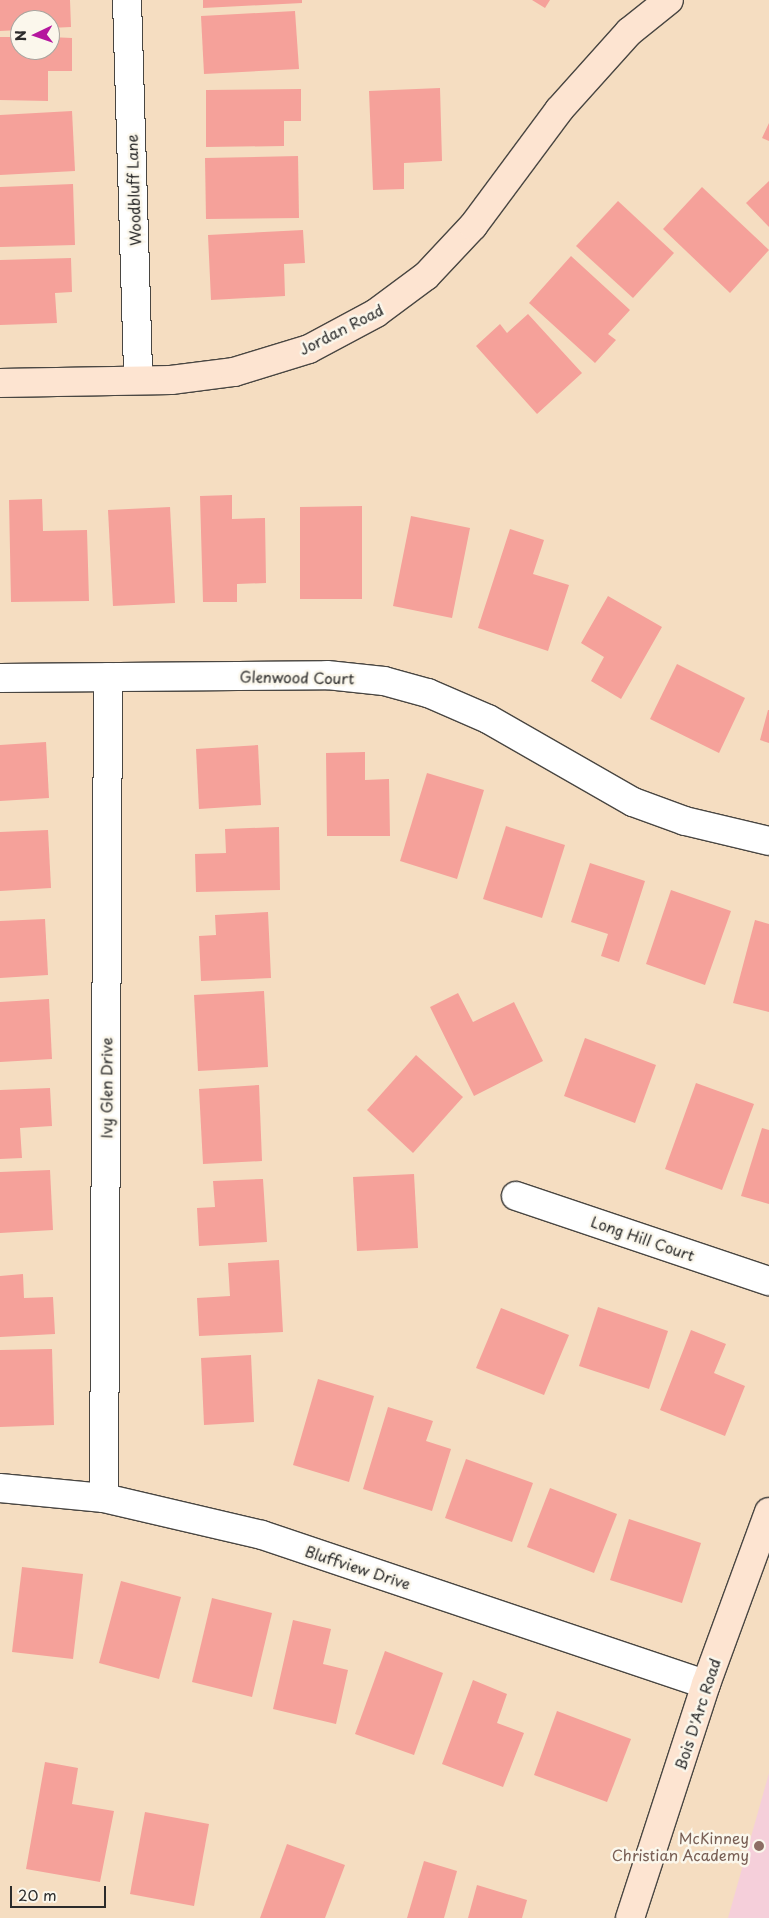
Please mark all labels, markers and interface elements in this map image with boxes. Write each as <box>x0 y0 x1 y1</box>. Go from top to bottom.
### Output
north arrow <box>10 10 60 60</box>
text: N <box>10 30 31 42</box>
street label: Woodbluff Lane <box>122 133 144 247</box>
street label: Jordan Road <box>296 300 386 358</box>
street label: Glenwood Court <box>239 667 355 687</box>
street label: Ivy Glen Drive <box>97 1037 115 1139</box>
street label: Long Hill Court <box>589 1212 697 1264</box>
street label: Bluffview Drive <box>303 1541 413 1593</box>
street label: Bois D'Arc Road <box>670 1656 724 1772</box>
place label: McKinney Christian Academy <box>611 1828 749 1863</box>
marker: McKinney Christian Academy <box>753 1840 765 1852</box>
scale bar <box>12 1876 109 1908</box>
text: 20 m <box>18 1883 57 1906</box>

